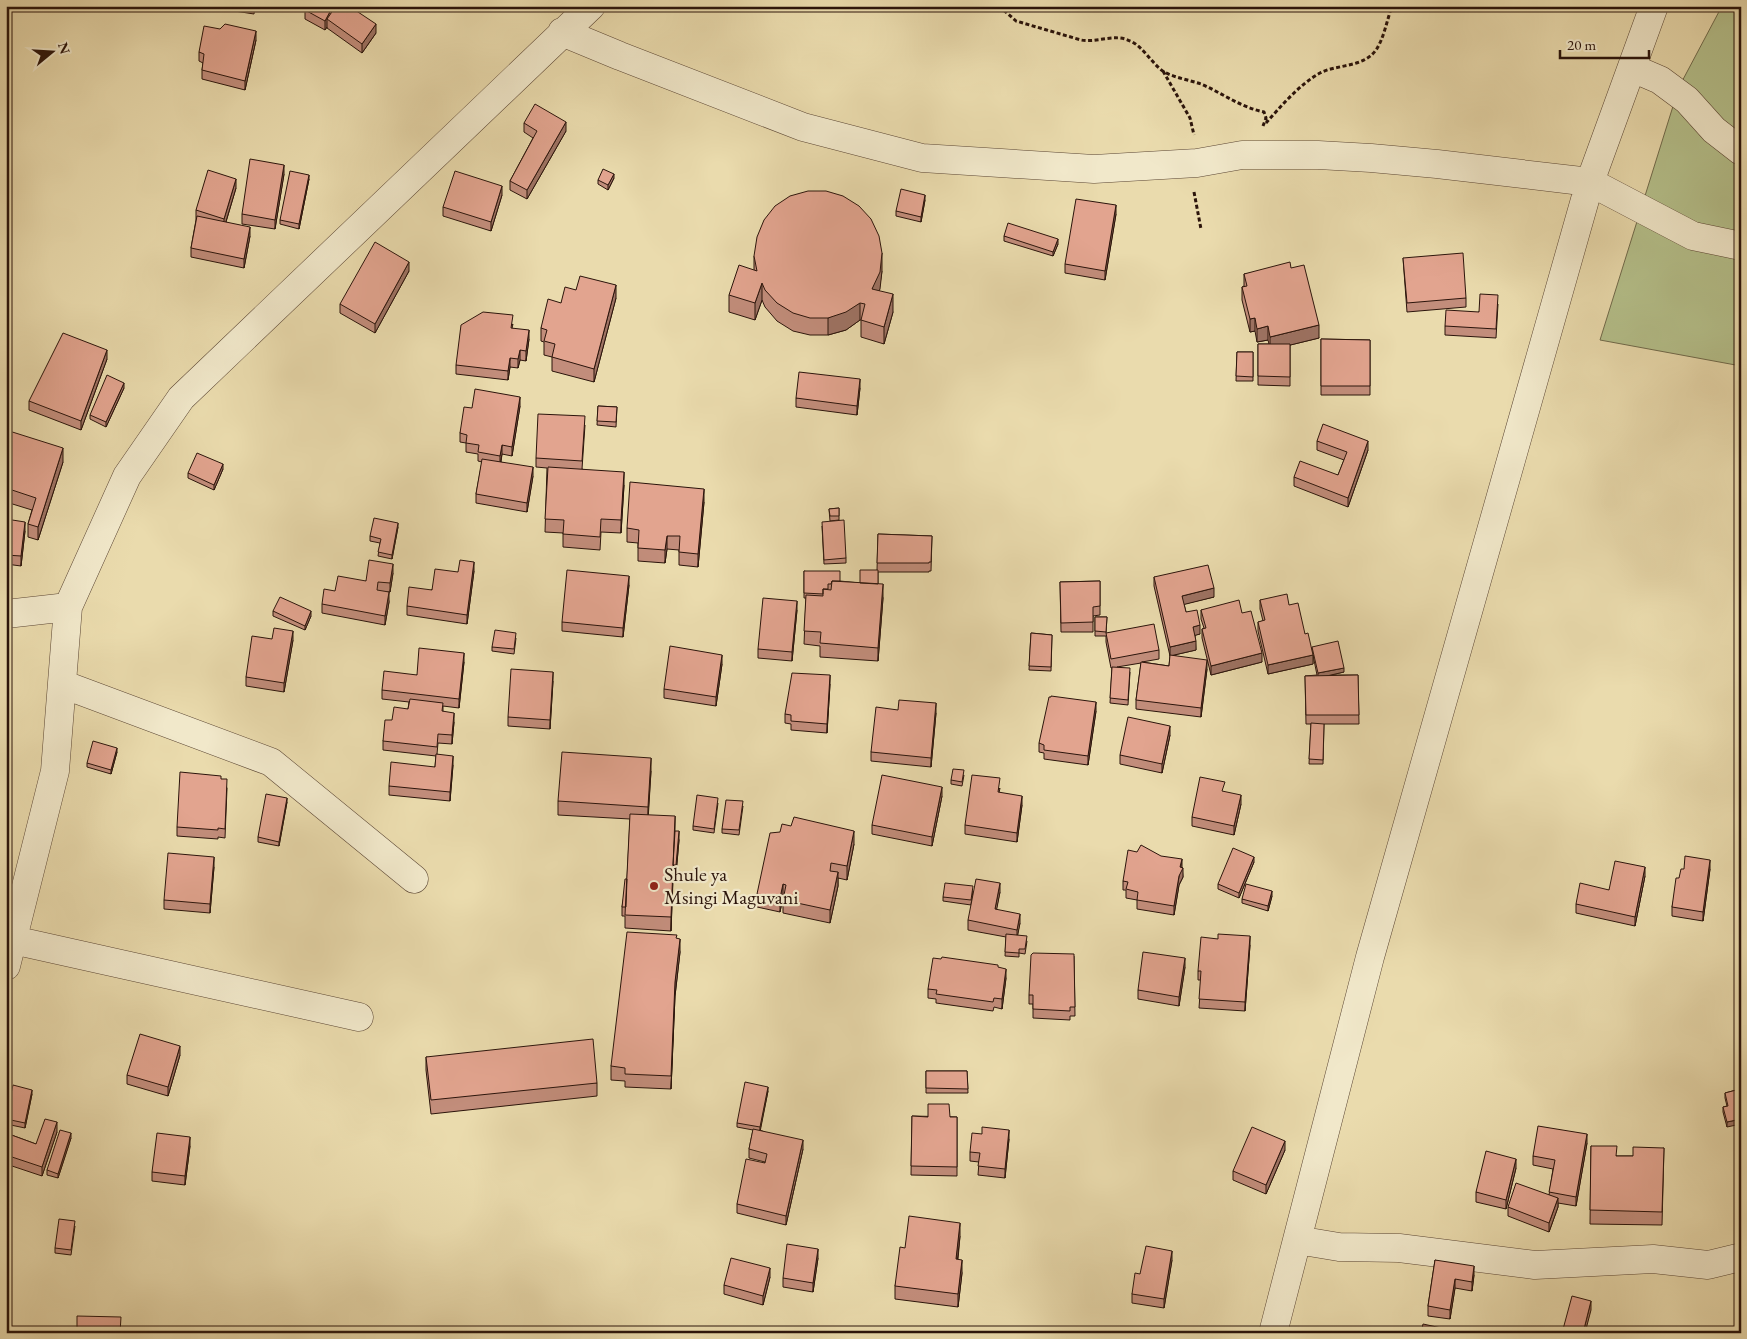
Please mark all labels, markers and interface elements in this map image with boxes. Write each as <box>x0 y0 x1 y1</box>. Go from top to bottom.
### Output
north arrow <box>28 28 78 78</box>
scale bar <box>1560 28 1648 60</box>
text: 20 m <box>1567 35 1596 54</box>
text: N <box>54 40 75 57</box>
place label: Shule ya Msingi Maguvani <box>664 861 798 910</box>
marker: Shule ya Msingi Maguvani <box>648 880 660 892</box>

